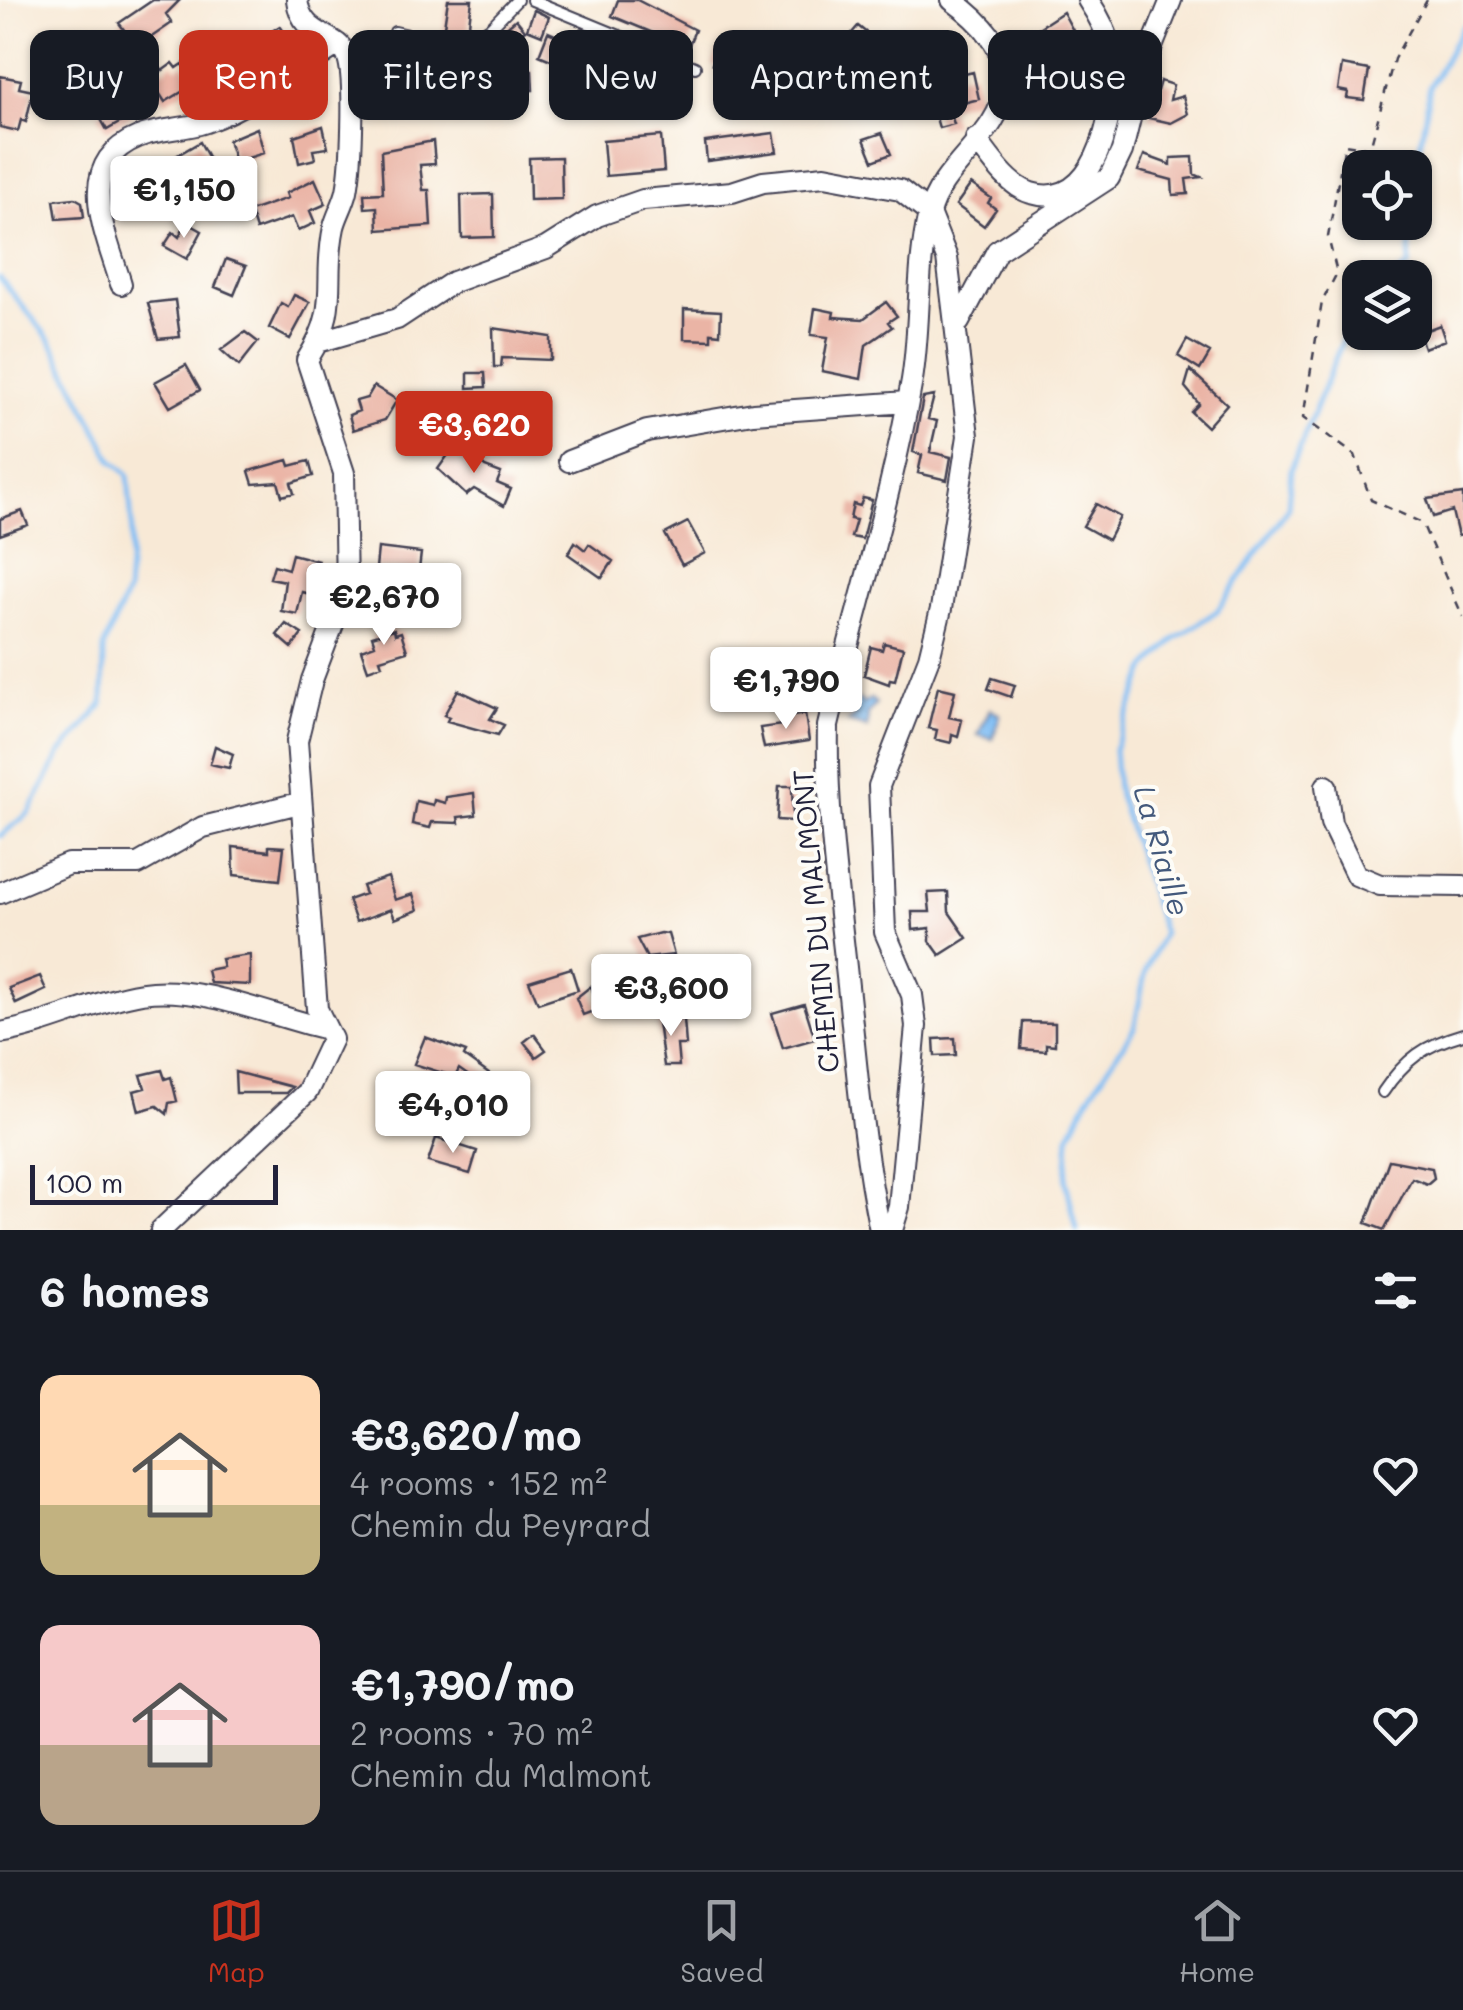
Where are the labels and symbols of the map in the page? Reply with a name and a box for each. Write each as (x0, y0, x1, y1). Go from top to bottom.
pin: €1,150 (103, 156, 265, 241)
pin: €3,620 (393, 391, 555, 476)
pin: €2,670 (303, 563, 465, 648)
pin: €1,790 (705, 647, 867, 732)
street label: CHEMIN DU MALMONT (784, 768, 846, 1074)
water label: La Riaille (1125, 781, 1201, 920)
pin: €3,600 (590, 954, 752, 1039)
pin: €4,010 (372, 1071, 534, 1156)
scale bar (30, 1160, 278, 1204)

